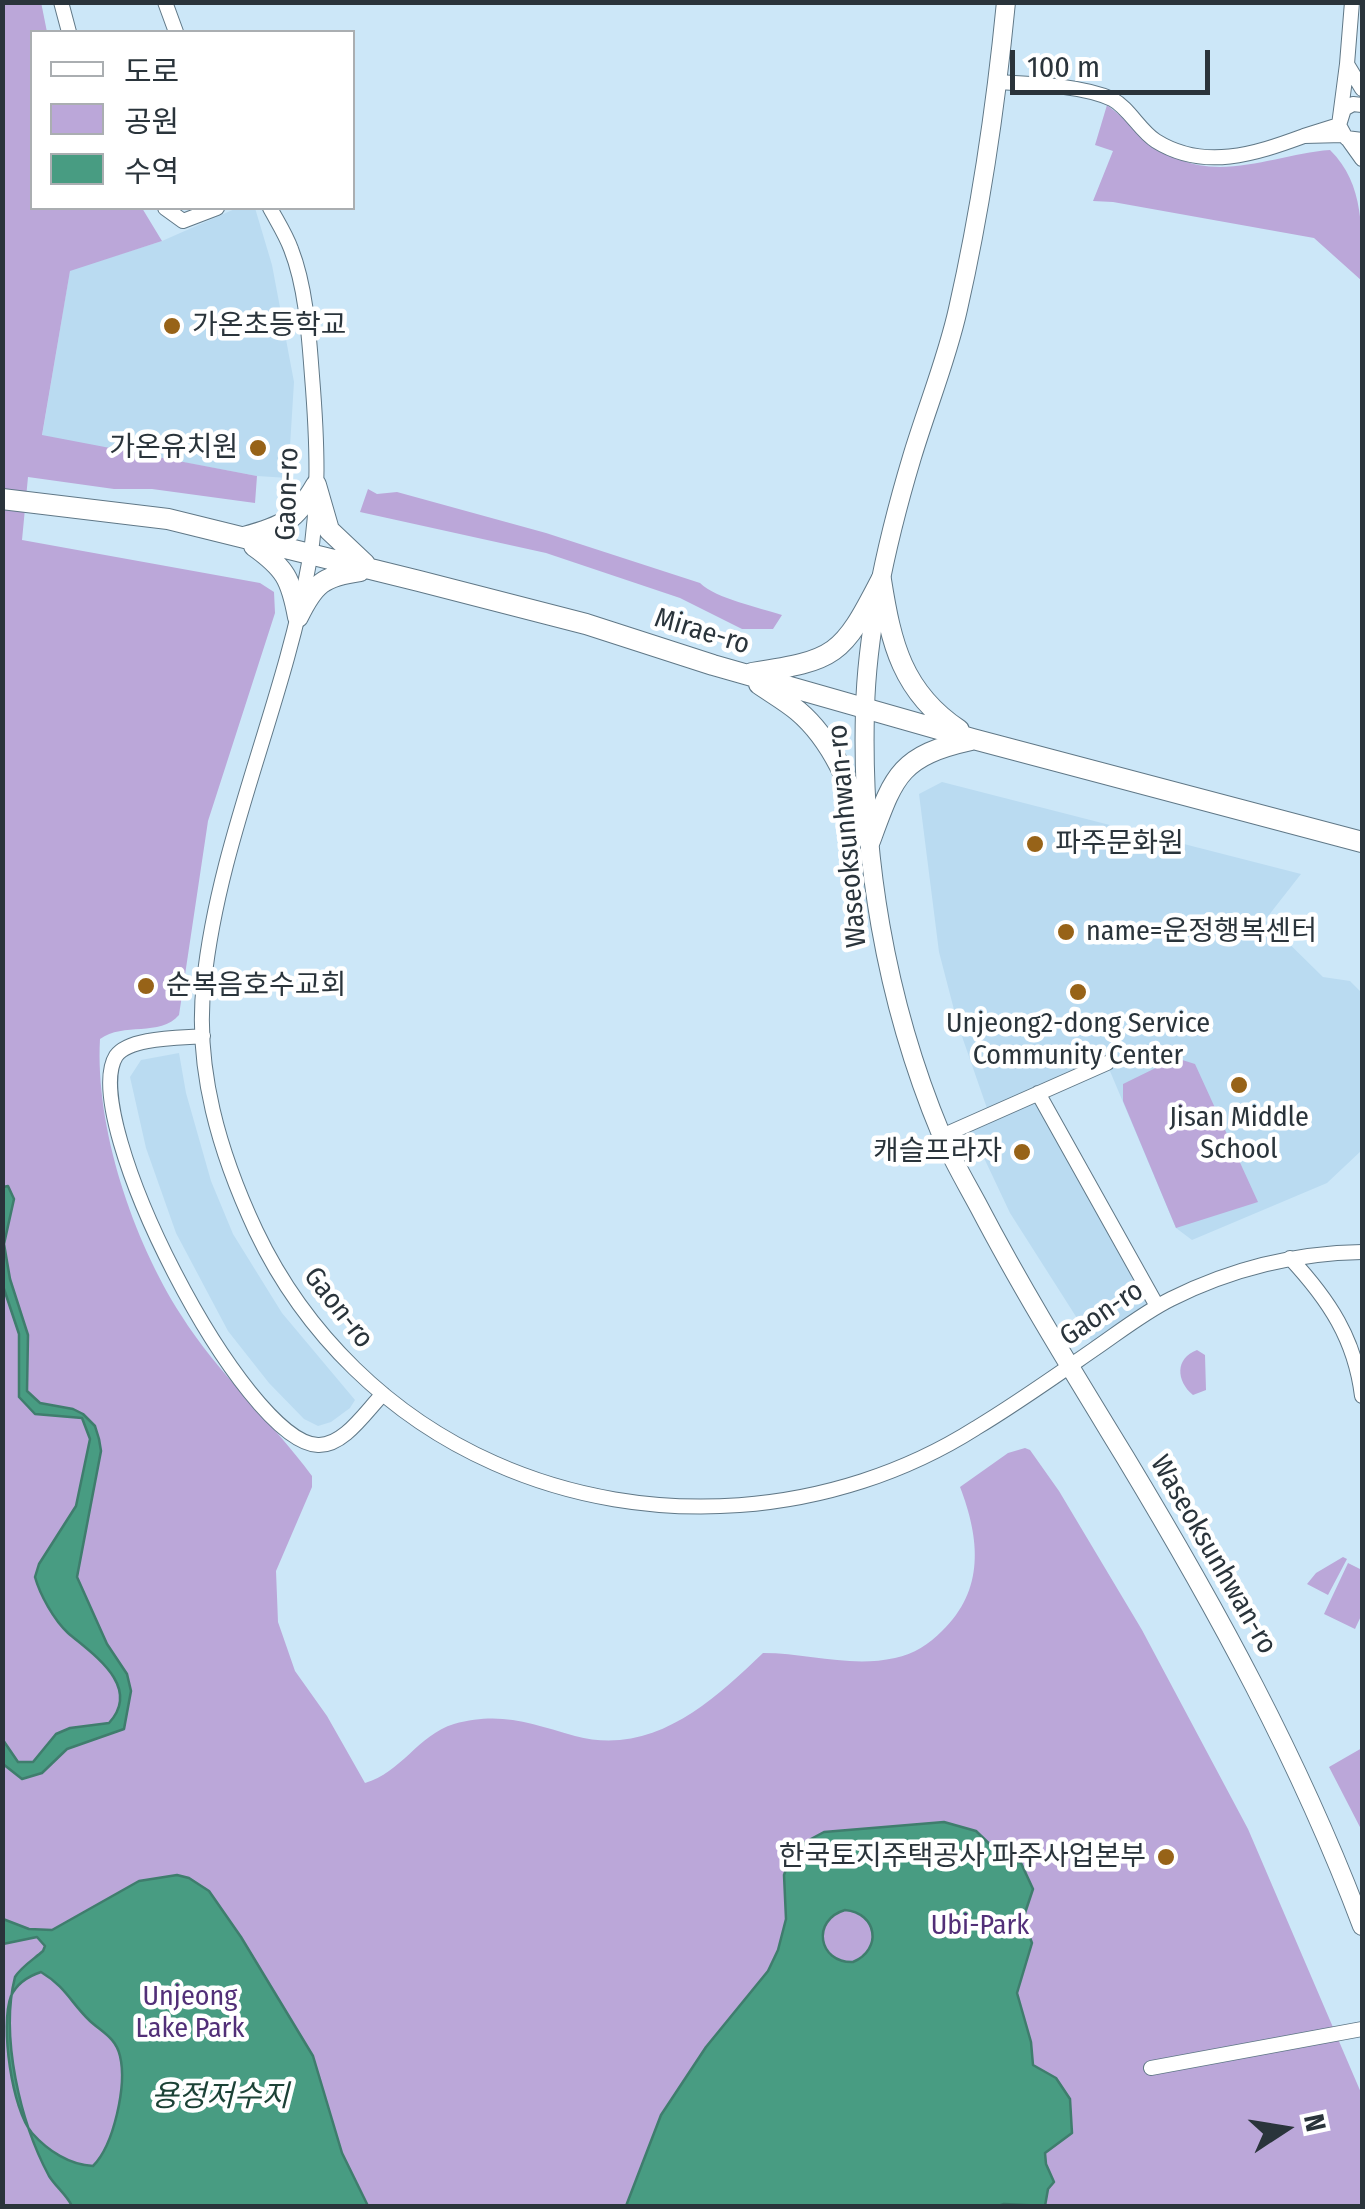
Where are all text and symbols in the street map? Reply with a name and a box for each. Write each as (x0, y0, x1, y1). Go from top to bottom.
legend (30, 30, 355, 210)
scale bar (1015, 30, 1215, 92)
text: 100 m (1027, 49, 1100, 85)
text: 도로 (124, 54, 179, 90)
text: 공원 (124, 104, 179, 140)
text: 수역 (124, 154, 179, 190)
place label: 가온초등학교 (192, 309, 347, 343)
marker: 가온초등학교 (161, 315, 183, 337)
place label: 가온유치원 (109, 431, 238, 465)
marker: 가온유치원 (247, 437, 269, 459)
street label: Gaon-ro (270, 447, 306, 541)
street label: Mirae-ro (650, 602, 754, 662)
street label: Waseoksunhwan-ro (822, 723, 874, 949)
place label: 파주문화원 (1055, 827, 1184, 861)
marker: 파주문화원 (1024, 833, 1046, 855)
place label: name=운정행복센터 (1086, 915, 1317, 949)
marker: name=운정행복센터 (1055, 921, 1077, 943)
place label: 순복음호수교회 (166, 969, 346, 1003)
marker: 순복음호수교회 (135, 975, 157, 997)
marker: Unjeong2-dong Service Community Center (1067, 981, 1089, 1003)
place label: Unjeong2-dong Service Community Center (946, 1007, 1210, 1073)
marker: Jisan Middle School (1228, 1074, 1250, 1096)
place label: Jisan Middle School (1169, 1101, 1309, 1167)
place label: 캐슬프라자 (873, 1135, 1002, 1169)
marker: 캐슬프라자 (1011, 1141, 1033, 1163)
street label: Gaon-ro (296, 1261, 380, 1355)
street label: Gaon-ro (1054, 1274, 1150, 1354)
street label: Waseoksunhwan-ro (1143, 1450, 1283, 1660)
place label: 한국토지주택공사 파주사업본부 (779, 1840, 1146, 1874)
marker: 한국토지주택공사 파주사업본부 (1155, 1846, 1177, 1868)
park label: Ubi-Park (931, 1909, 1029, 1943)
park label: Unjeong Lake Park (136, 1980, 244, 2046)
north arrow (1235, 2079, 1335, 2179)
water label: 용정저수지 (151, 2080, 289, 2116)
text: N (1297, 2111, 1333, 2134)

